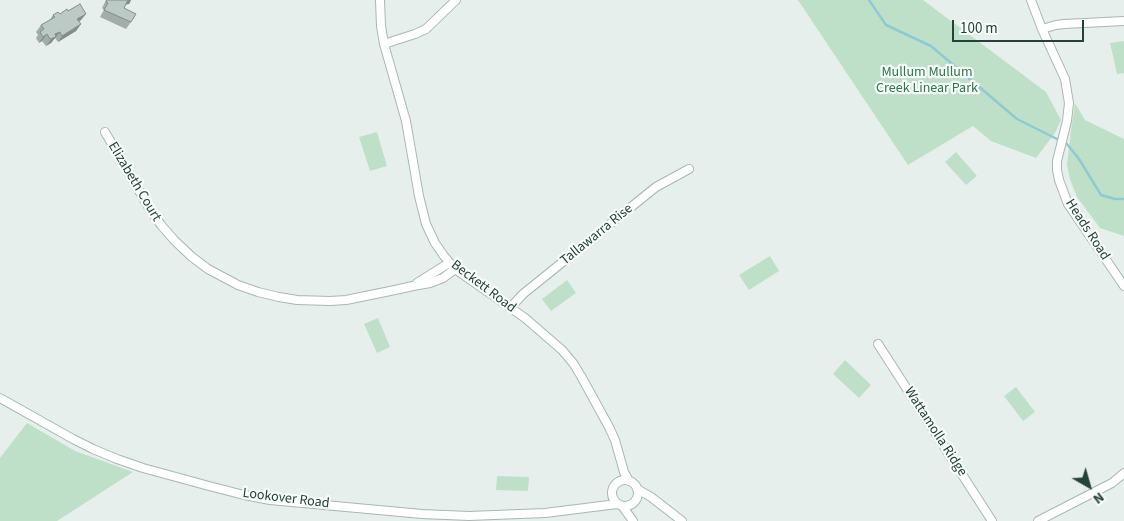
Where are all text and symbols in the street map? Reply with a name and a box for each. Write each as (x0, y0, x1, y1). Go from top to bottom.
scale bar (954, 10, 1086, 42)
text: 100 m (960, 18, 998, 39)
park label: Mullum Mullum Creek Linear Park (876, 65, 978, 98)
street label: Elizabeth Court (104, 139, 164, 225)
street label: Heads Road (1061, 196, 1113, 264)
street label: Tallawarra Rise (557, 201, 637, 269)
street label: Beckett Road (447, 257, 519, 317)
street label: Wattamolla Ridge (900, 384, 970, 480)
north arrow (1064, 461, 1114, 511)
street label: Lookover Road (242, 485, 330, 513)
text: N (1088, 487, 1108, 509)

